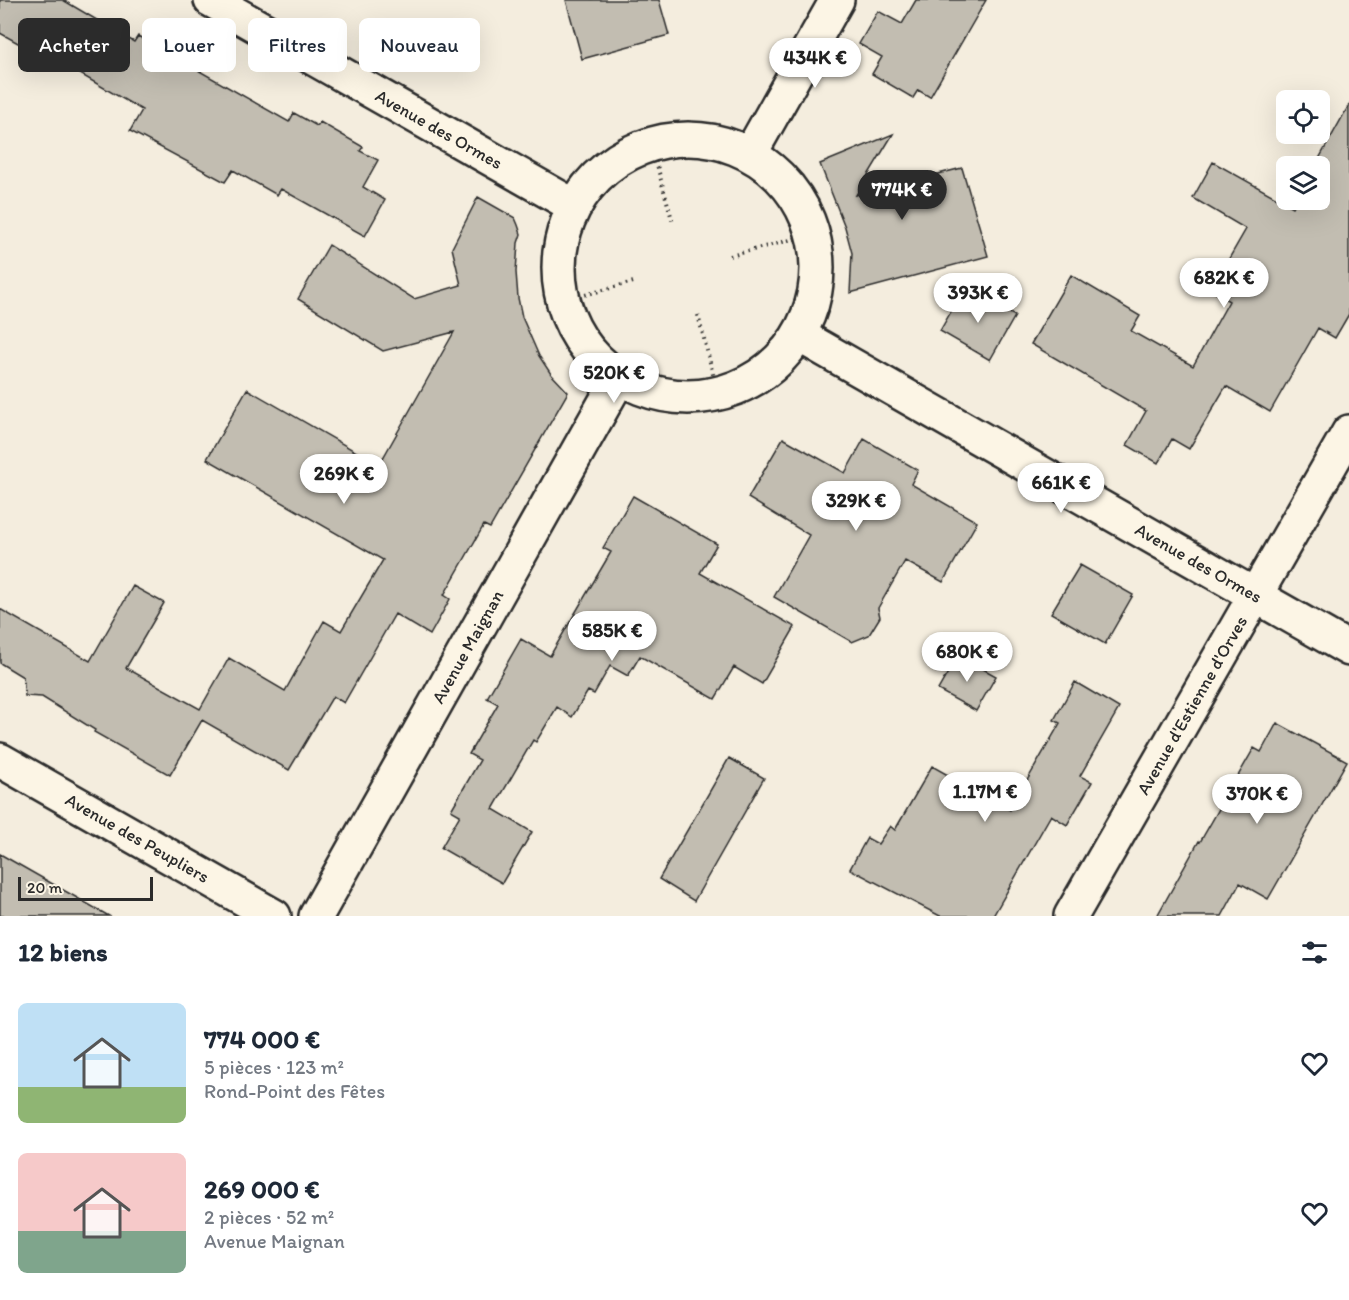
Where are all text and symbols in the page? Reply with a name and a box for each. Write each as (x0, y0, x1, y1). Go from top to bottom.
chip: Acheter (18, 18, 130, 72)
chip: Louer (142, 18, 236, 72)
chip: Filtres (248, 18, 347, 72)
chip: Nouveau (359, 18, 480, 72)
pin: 434K € (766, 38, 864, 89)
text: 434K € (783, 45, 847, 69)
street label: Avenue des Ormes (371, 85, 506, 174)
map controls (1276, 90, 1330, 210)
button: locate (1276, 90, 1330, 144)
button: layers (1276, 156, 1330, 210)
pin: 774K € (853, 170, 951, 221)
text: 774K € (872, 177, 932, 201)
pin: 682K € (1175, 258, 1273, 309)
text: 682K € (1194, 265, 1254, 289)
pin: 393K € (929, 273, 1027, 324)
text: 393K € (948, 280, 1008, 304)
pin: 520K € (565, 353, 663, 404)
text: 520K € (583, 360, 645, 384)
pin: 269K € (295, 454, 393, 505)
text: 269K € (314, 461, 374, 485)
pin: 661K € (1012, 463, 1110, 514)
text: 661K € (1031, 470, 1091, 494)
pin: 329K € (807, 481, 905, 532)
text: 329K € (826, 488, 886, 512)
street label: Avenue des Ormes (1131, 518, 1266, 608)
street label: Avenue Maignan (427, 586, 508, 707)
pin: 585K € (563, 611, 661, 662)
street label: Avenue d'Estienne d'Orves (1132, 612, 1252, 799)
text: 585K € (582, 618, 642, 642)
pin: 680K € (918, 632, 1016, 683)
text: 680K € (936, 639, 998, 663)
pin: 1.17M € (930, 772, 1040, 823)
pin: 370K € (1208, 774, 1306, 825)
text: 1.17M € (952, 779, 1018, 803)
text: 370K € (1226, 781, 1288, 805)
street label: Avenue des Peupliers (61, 789, 213, 888)
scale bar (18, 874, 153, 902)
text: 20 m (27, 878, 62, 897)
text: 12 biens (18, 936, 108, 968)
icon: filters (1298, 936, 1331, 969)
text: 774 000 € (204, 1023, 320, 1055)
icon: home (66, 1027, 138, 1099)
icon: heart (1298, 1047, 1331, 1080)
text: 5 pièces · 123 m² (204, 1055, 344, 1079)
text: Rond-Point des Fêtes (204, 1079, 385, 1103)
text: 269 000 € (204, 1173, 320, 1205)
icon: home (66, 1177, 138, 1249)
icon: heart (1298, 1197, 1331, 1230)
text: 2 pièces · 52 m² (204, 1205, 334, 1229)
text: Avenue Maignan (204, 1229, 345, 1253)

